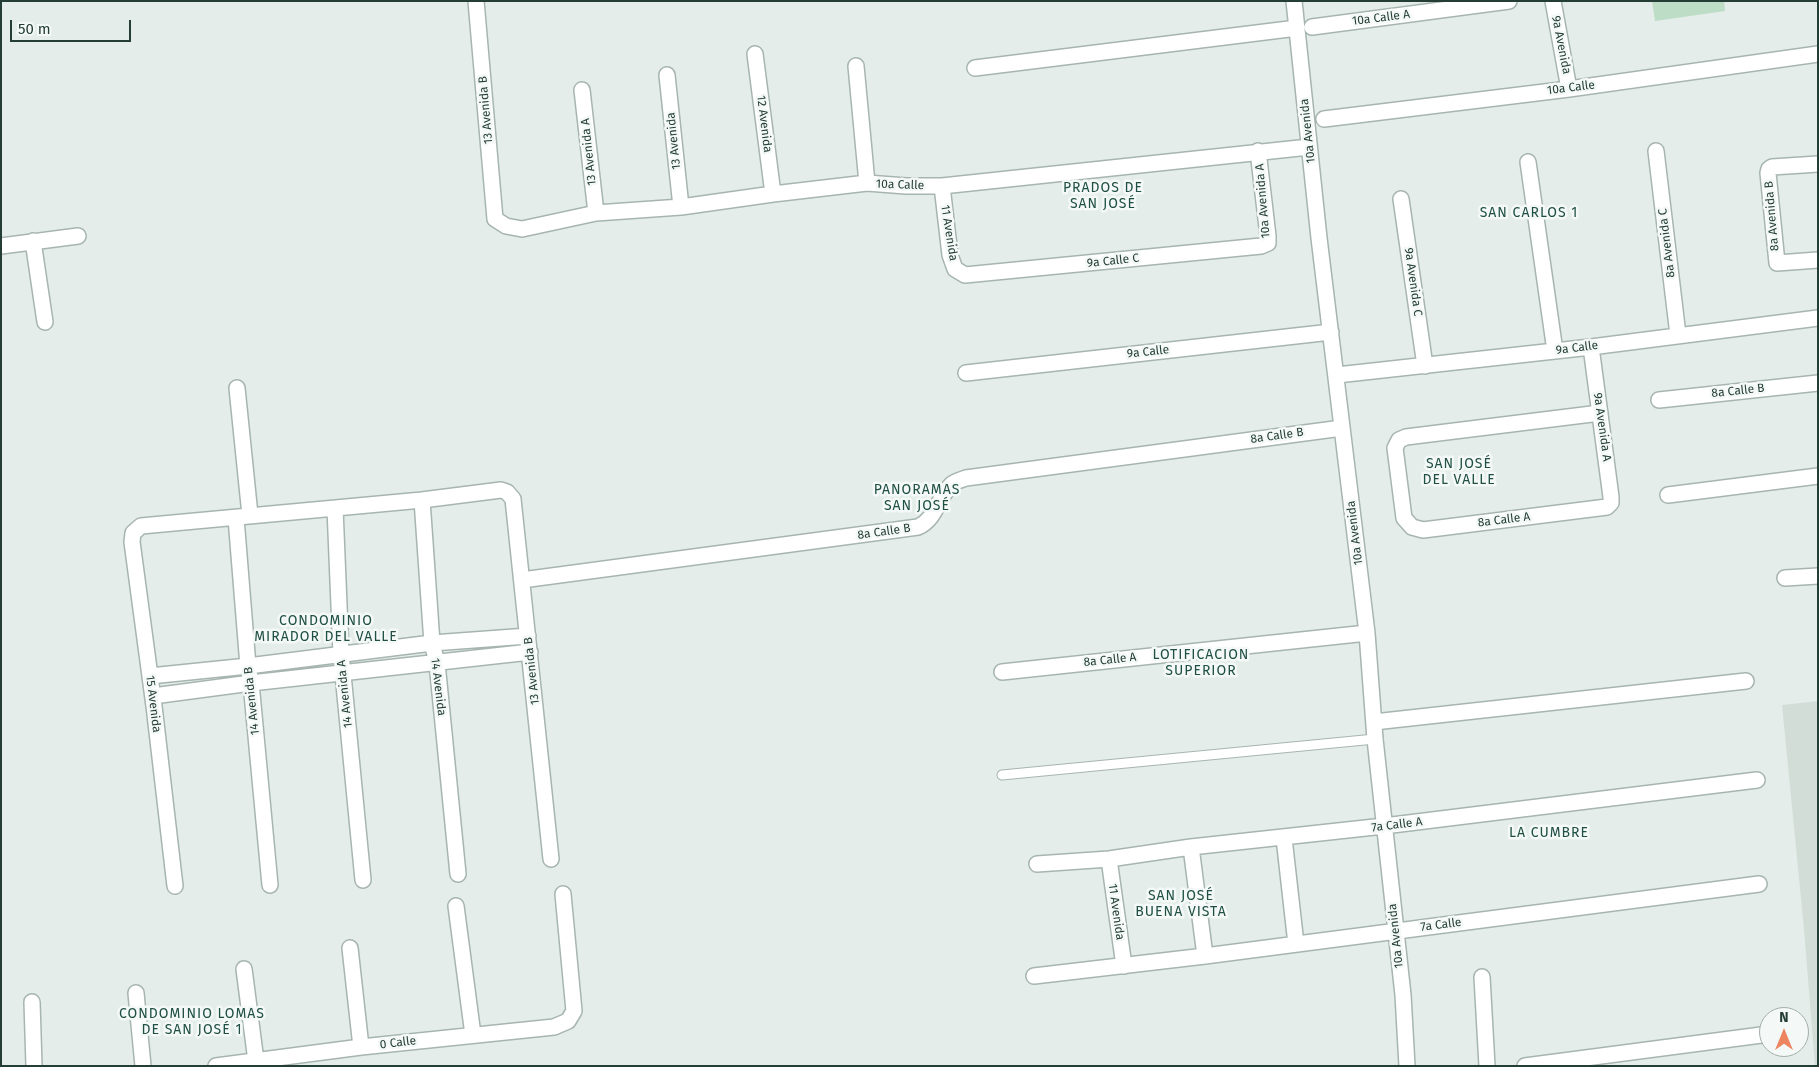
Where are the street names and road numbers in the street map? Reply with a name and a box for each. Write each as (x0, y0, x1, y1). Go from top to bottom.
street label: 10a Calle A (1351, 7, 1411, 29)
street label: 9a Avenida (1548, 15, 1574, 75)
street label: 13 Avenida B (476, 75, 496, 145)
street label: 10a Calle (1546, 78, 1596, 98)
street label: 12 Avenida (753, 94, 775, 154)
street label: 10a Avenida (1297, 98, 1319, 164)
street label: 13 Avenida (664, 112, 684, 170)
street label: 13 Avenida A (578, 118, 600, 186)
street label: 10a Avenida A (1253, 163, 1273, 239)
street label: 10a Calle (876, 177, 924, 193)
street label: 8a Avenida B (1762, 180, 1782, 252)
street label: 11 Avenida (937, 204, 961, 262)
street label: 8a Avenida C (1656, 208, 1678, 278)
street label: 9a Avenida C (1401, 247, 1425, 317)
street label: 9a Calle C (1086, 251, 1140, 271)
street label: 9a Calle (1555, 338, 1599, 358)
street label: 9a Calle (1126, 343, 1170, 361)
street label: 8a Calle B (1711, 381, 1765, 401)
street label: 9a Avenida A (1590, 392, 1614, 462)
street label: 8a Calle B (1250, 425, 1304, 447)
street label: 10a Avenida (1344, 500, 1366, 566)
street label: 8a Calle A (1477, 510, 1531, 530)
street label: 8a Calle B (857, 521, 911, 543)
street label: 13 Avenida B (521, 636, 543, 706)
street label: 8a Calle A (1083, 650, 1137, 670)
street label: 14 Avenida (427, 657, 449, 717)
street label: 14 Avenida A (334, 659, 356, 729)
street label: 14 Avenida B (241, 666, 263, 736)
street label: 15 Avenida (142, 674, 164, 734)
street label: 7a Calle A (1371, 815, 1423, 835)
street label: 11 Avenida (1105, 883, 1127, 941)
street label: 10a Avenida (1385, 903, 1407, 969)
street label: 7a Calle (1420, 915, 1462, 935)
street label: 0 Calle (379, 1034, 417, 1052)

